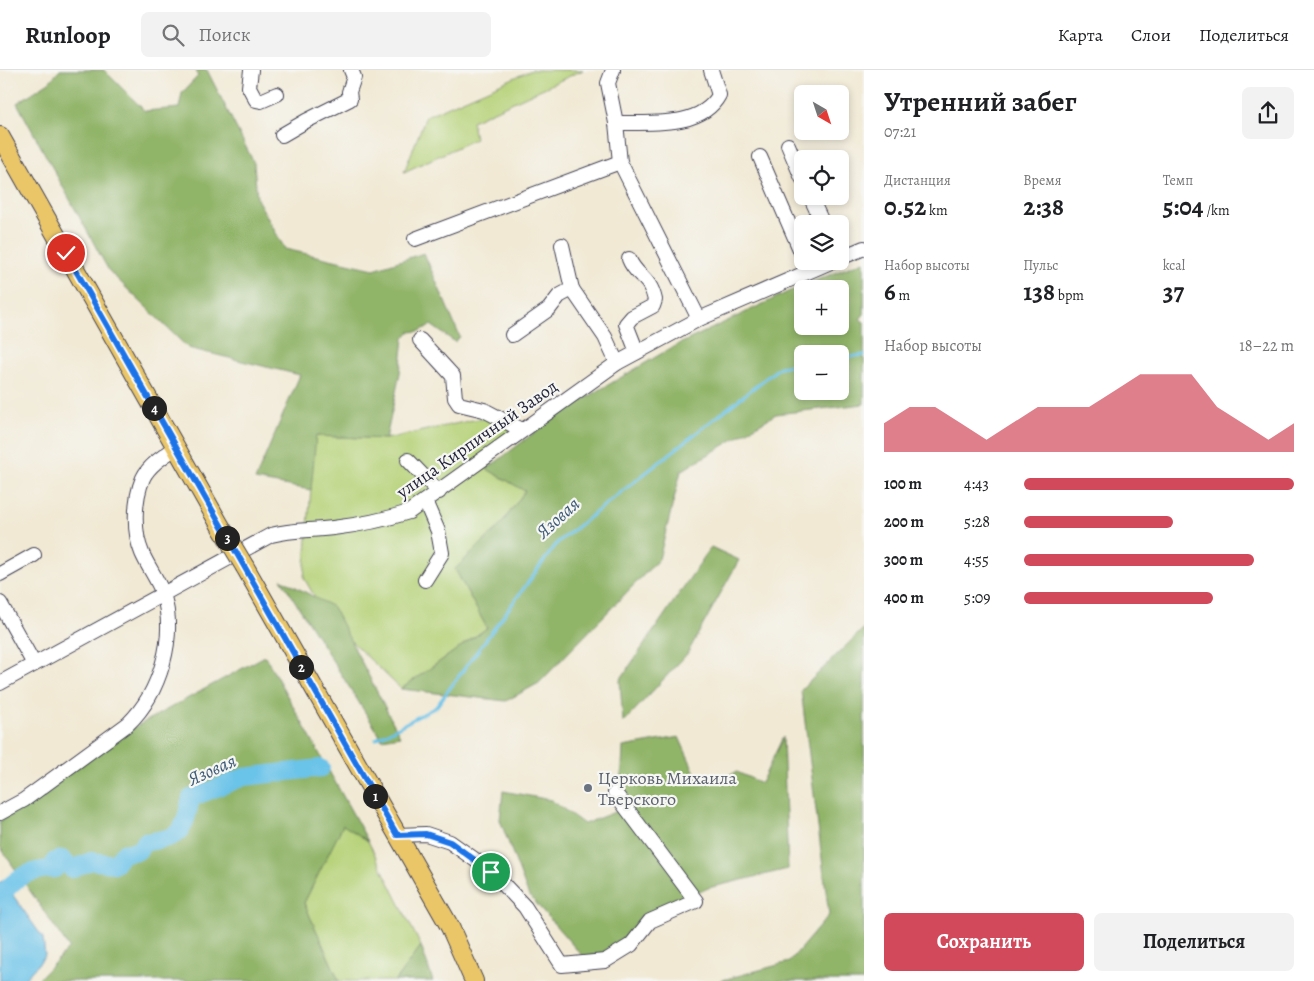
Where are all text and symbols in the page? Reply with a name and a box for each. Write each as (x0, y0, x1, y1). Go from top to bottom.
search box (141, 12, 491, 57)
text: Runloop (25, 19, 111, 51)
icon: search (159, 21, 187, 49)
text: Поиск (199, 22, 251, 48)
text: Карта (1058, 23, 1103, 47)
text: Слои (1131, 23, 1171, 47)
text: Поделиться (1199, 23, 1289, 47)
text: Утренний забег (884, 83, 1077, 121)
north arrow (794, 85, 849, 140)
map controls (794, 85, 849, 400)
button: share (1242, 87, 1294, 139)
text: 07:21 (884, 121, 916, 143)
button: locate (794, 150, 849, 205)
text: Дистанция (884, 171, 951, 190)
text: Время (1023, 171, 1061, 190)
text: Темп (1163, 171, 1193, 190)
text: 0.52 (884, 190, 926, 224)
text: 2:38 (1023, 190, 1064, 224)
text: 5:04 (1163, 190, 1204, 224)
text: km (926, 201, 948, 220)
text: /km (1204, 201, 1230, 220)
button: layers (794, 215, 849, 270)
pin (45, 232, 87, 274)
icon: check (52, 239, 80, 267)
text: Набор высоты (884, 256, 970, 275)
text: Пульс (1023, 256, 1058, 275)
text: kcal (1163, 256, 1185, 275)
text: 6 (884, 275, 896, 309)
text: 138 (1023, 275, 1055, 309)
text: 37 (1163, 275, 1184, 309)
button: + (794, 280, 849, 335)
text: m (896, 286, 910, 305)
text: bpm (1055, 286, 1084, 305)
text: Набор высоты (884, 335, 982, 357)
text: 18–22 m (1239, 335, 1294, 357)
button: − (794, 345, 849, 400)
street label: улица Кирпичный Завод (391, 374, 562, 504)
pin: 4 (142, 396, 166, 420)
text: 4 (151, 399, 158, 418)
text: 100 m (884, 473, 922, 495)
text: 4:43 (964, 473, 989, 495)
water label: Язовая (530, 491, 586, 545)
text: 200 m (884, 511, 924, 533)
text: 5:28 (964, 511, 990, 533)
pin: 3 (214, 526, 240, 550)
text: 3 (224, 529, 231, 548)
text: 300 m (884, 549, 923, 571)
text: 4:55 (964, 549, 989, 571)
text: 400 m (884, 587, 924, 609)
text: 5:09 (964, 587, 991, 609)
pin: 2 (288, 654, 314, 680)
text: 2 (298, 658, 305, 677)
water label: Язовая (183, 748, 241, 793)
place label: Церковь Михаила Тверского (598, 766, 737, 811)
marker: Церковь Михаила Тверского (582, 782, 594, 794)
pin: 1 (362, 784, 388, 808)
text: 1 (373, 787, 378, 806)
pin (470, 851, 512, 893)
icon: arrive (477, 858, 505, 886)
button: Сохранить (884, 913, 1084, 971)
button: Поделиться (1094, 913, 1294, 971)

